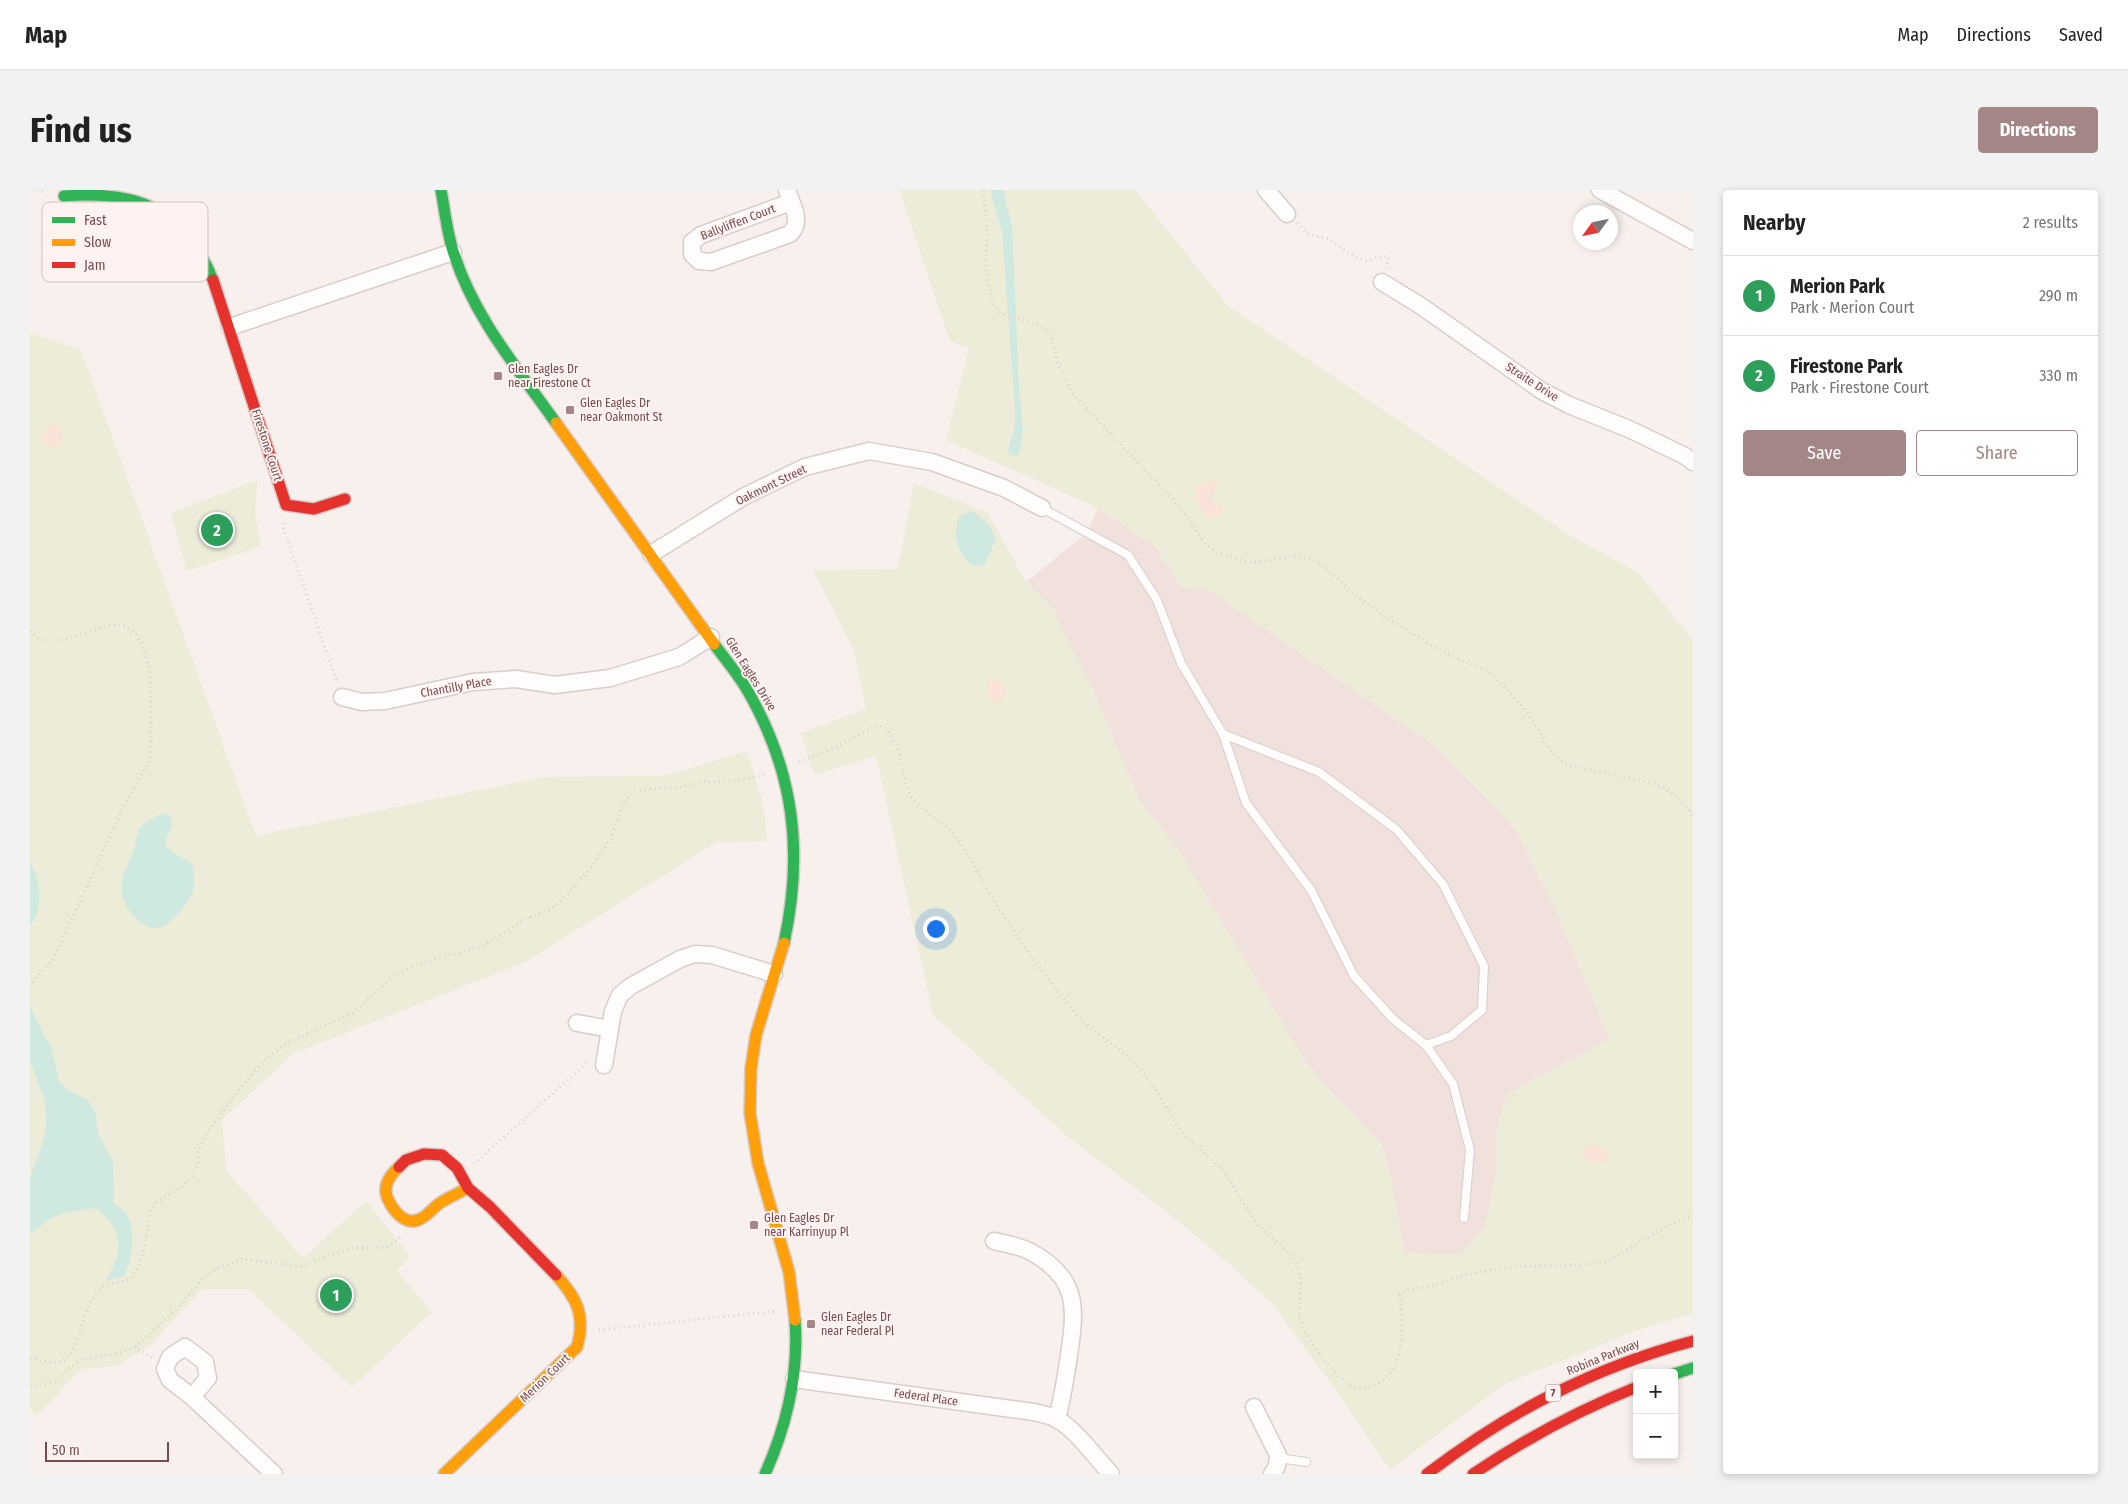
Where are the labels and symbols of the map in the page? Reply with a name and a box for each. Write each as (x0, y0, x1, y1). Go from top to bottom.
street label: Ballyliffen Court (699, 201, 777, 243)
legend (42, 202, 208, 282)
north arrow (1573, 205, 1618, 250)
text: Fast (84, 212, 107, 229)
text: Slow (84, 234, 111, 251)
text: Jam (84, 257, 105, 274)
street label: Straite Drive (1503, 360, 1561, 404)
place label: Glen Eagles Dr near Firestone Ct (508, 362, 591, 390)
marker: Glen Eagles Dr near Firestone Ct (492, 370, 504, 382)
place label: Glen Eagles Dr near Oakmont St (580, 396, 662, 424)
marker: Glen Eagles Dr near Oakmont St (564, 404, 576, 416)
street label: Firestone Court (249, 407, 285, 483)
street label: Oakmont Street (733, 462, 809, 508)
pin: 2 (201, 511, 233, 549)
street label: Glen Eagles Drive (723, 635, 779, 714)
street label: Chantilly Place (419, 674, 493, 700)
your location (923, 916, 949, 942)
place label: Glen Eagles Dr near Karrinyup Pl (764, 1211, 849, 1239)
marker: Glen Eagles Dr near Karrinyup Pl (748, 1219, 760, 1231)
pin: 1 (320, 1276, 352, 1314)
place label: Glen Eagles Dr near Federal Pl (821, 1310, 894, 1338)
marker: Glen Eagles Dr near Federal Pl (805, 1318, 817, 1330)
street label: Robina Parkway (1565, 1336, 1642, 1378)
street label: Merion Court (517, 1351, 573, 1405)
road number: 7 (1546, 1384, 1560, 1402)
street label: Federal Place (893, 1386, 959, 1408)
scale bar (45, 1439, 169, 1462)

